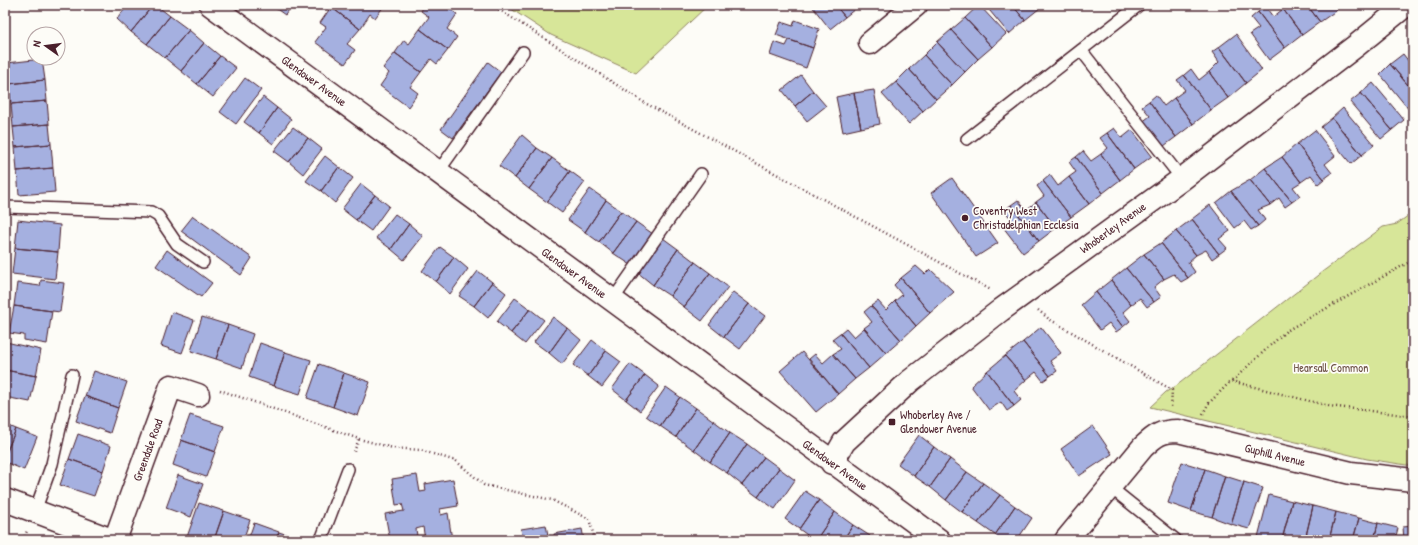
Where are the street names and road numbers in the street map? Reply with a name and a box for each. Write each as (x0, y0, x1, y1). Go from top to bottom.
street label: Glendower Avenue (278, 51, 351, 110)
street label: Whoberley Avenue (1076, 198, 1149, 257)
street label: Glendower Avenue (538, 243, 611, 302)
street label: Greendale Road (128, 416, 167, 483)
street label: Glendower Avenue (799, 435, 872, 494)
street label: Guphill Avenue (1243, 439, 1307, 470)

